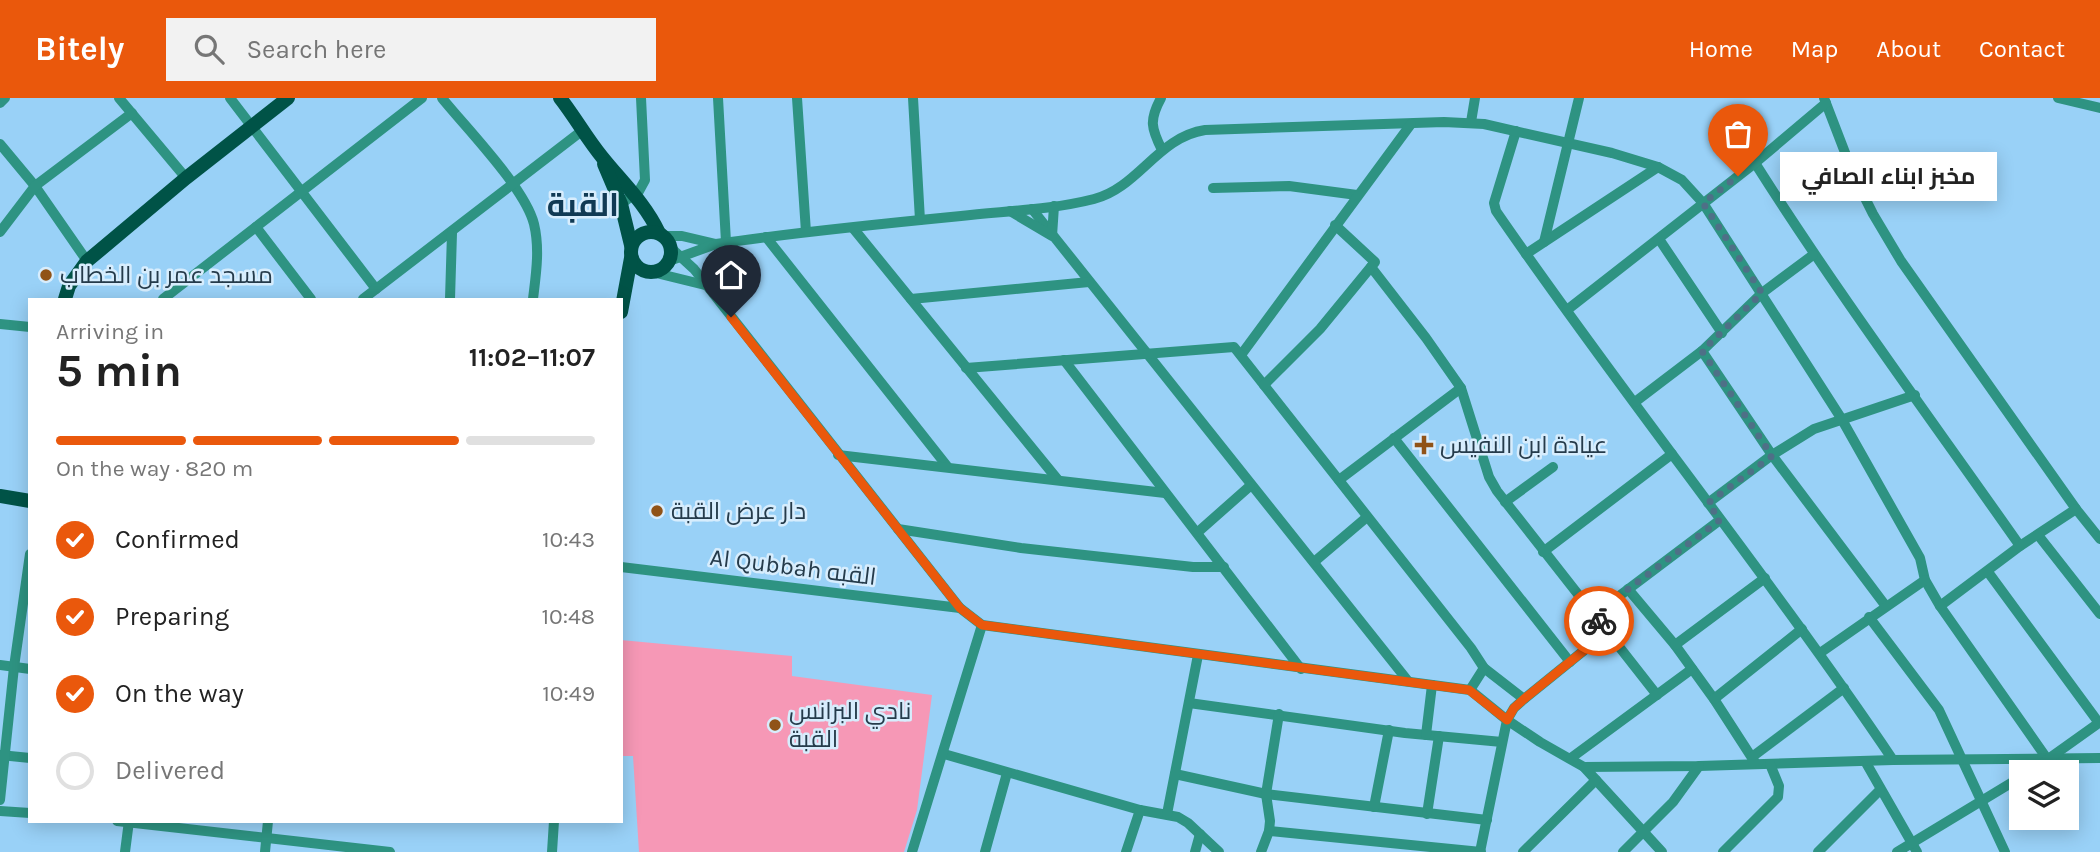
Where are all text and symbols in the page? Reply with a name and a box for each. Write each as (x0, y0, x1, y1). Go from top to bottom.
search box (166, 18, 656, 81)
text: Bitely (35, 30, 124, 68)
icon: search (190, 30, 228, 68)
text: Search here (246, 34, 386, 65)
text: Home (1689, 35, 1753, 63)
text: Map (1791, 35, 1838, 63)
text: About (1876, 35, 1941, 63)
text: Contact (1979, 35, 2065, 63)
pin (1708, 104, 1768, 176)
icon: bag (1719, 115, 1757, 153)
callout: مخبز ابناء الصافي (1780, 152, 1997, 200)
text: مخبز ابناء الصافي (1801, 163, 1976, 190)
district label: القبة (547, 187, 619, 224)
pin (701, 245, 761, 317)
icon: home (712, 256, 750, 294)
place label: مسجد عمر بن الخطاب (60, 261, 273, 289)
marker: مسجد عمر بن الخطاب (38, 267, 54, 283)
text: Arriving in (56, 318, 164, 345)
text: 11:02–11:07 (469, 342, 595, 373)
text: 5 min (56, 344, 182, 398)
place label: عيادة ابن النفيس (1440, 431, 1607, 459)
marker: عيادة ابن النفيس (1414, 435, 1434, 455)
text: On the way · 820 m (56, 455, 253, 482)
place label: دار عرض القبة (671, 497, 806, 525)
marker: دار عرض القبة (649, 503, 665, 519)
icon: check (56, 521, 94, 559)
text: Confirmed (115, 524, 240, 555)
text: 10:43 (542, 526, 595, 553)
street label: Al Qubbah القبه (708, 543, 878, 591)
courier (1564, 586, 1634, 656)
icon: check (56, 598, 94, 636)
text: Preparing (115, 601, 229, 632)
icon: bike (1580, 602, 1618, 640)
text: 10:48 (541, 603, 595, 630)
icon: check (56, 675, 94, 713)
text: On the way (115, 678, 244, 709)
text: 10:49 (542, 680, 595, 707)
place label: نادي البرانس القبة (789, 697, 911, 753)
marker: نادي البرانس القبة (767, 717, 783, 733)
text: Delivered (115, 755, 225, 786)
map controls (2009, 760, 2079, 830)
button: layers (2009, 760, 2079, 830)

